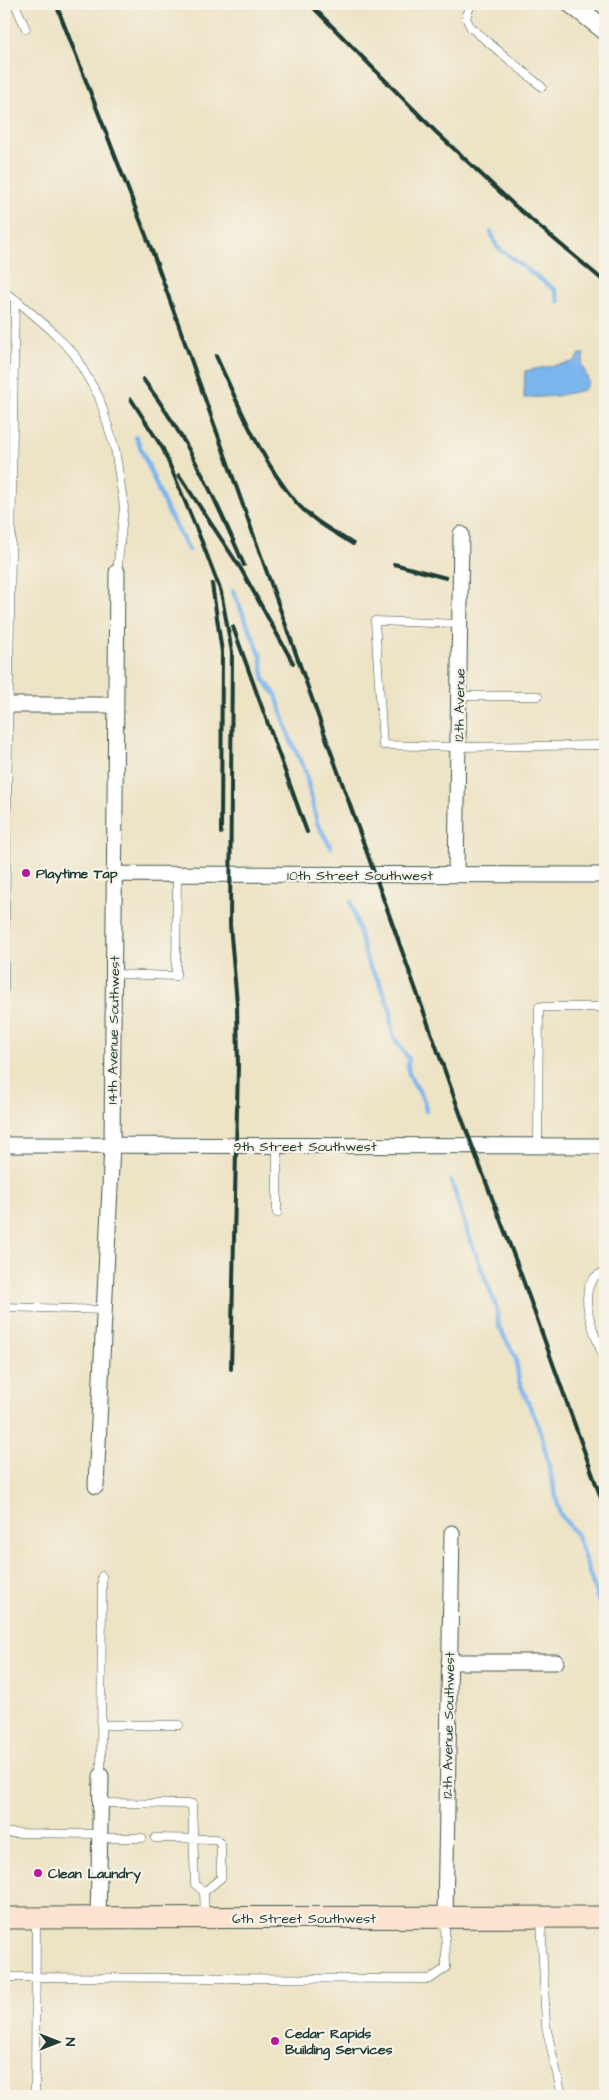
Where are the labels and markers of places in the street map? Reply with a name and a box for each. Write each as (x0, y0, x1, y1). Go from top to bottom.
place label: Playtime Tap (36, 864, 118, 884)
marker: Playtime Tap (20, 867, 32, 879)
place label: Clean Laundry (48, 1864, 141, 1884)
marker: Clean Laundry (32, 1867, 44, 1879)
place label: Cedar Rapids Building Services (285, 2024, 393, 2061)
marker: Cedar Rapids Building Services (269, 2035, 281, 2047)

